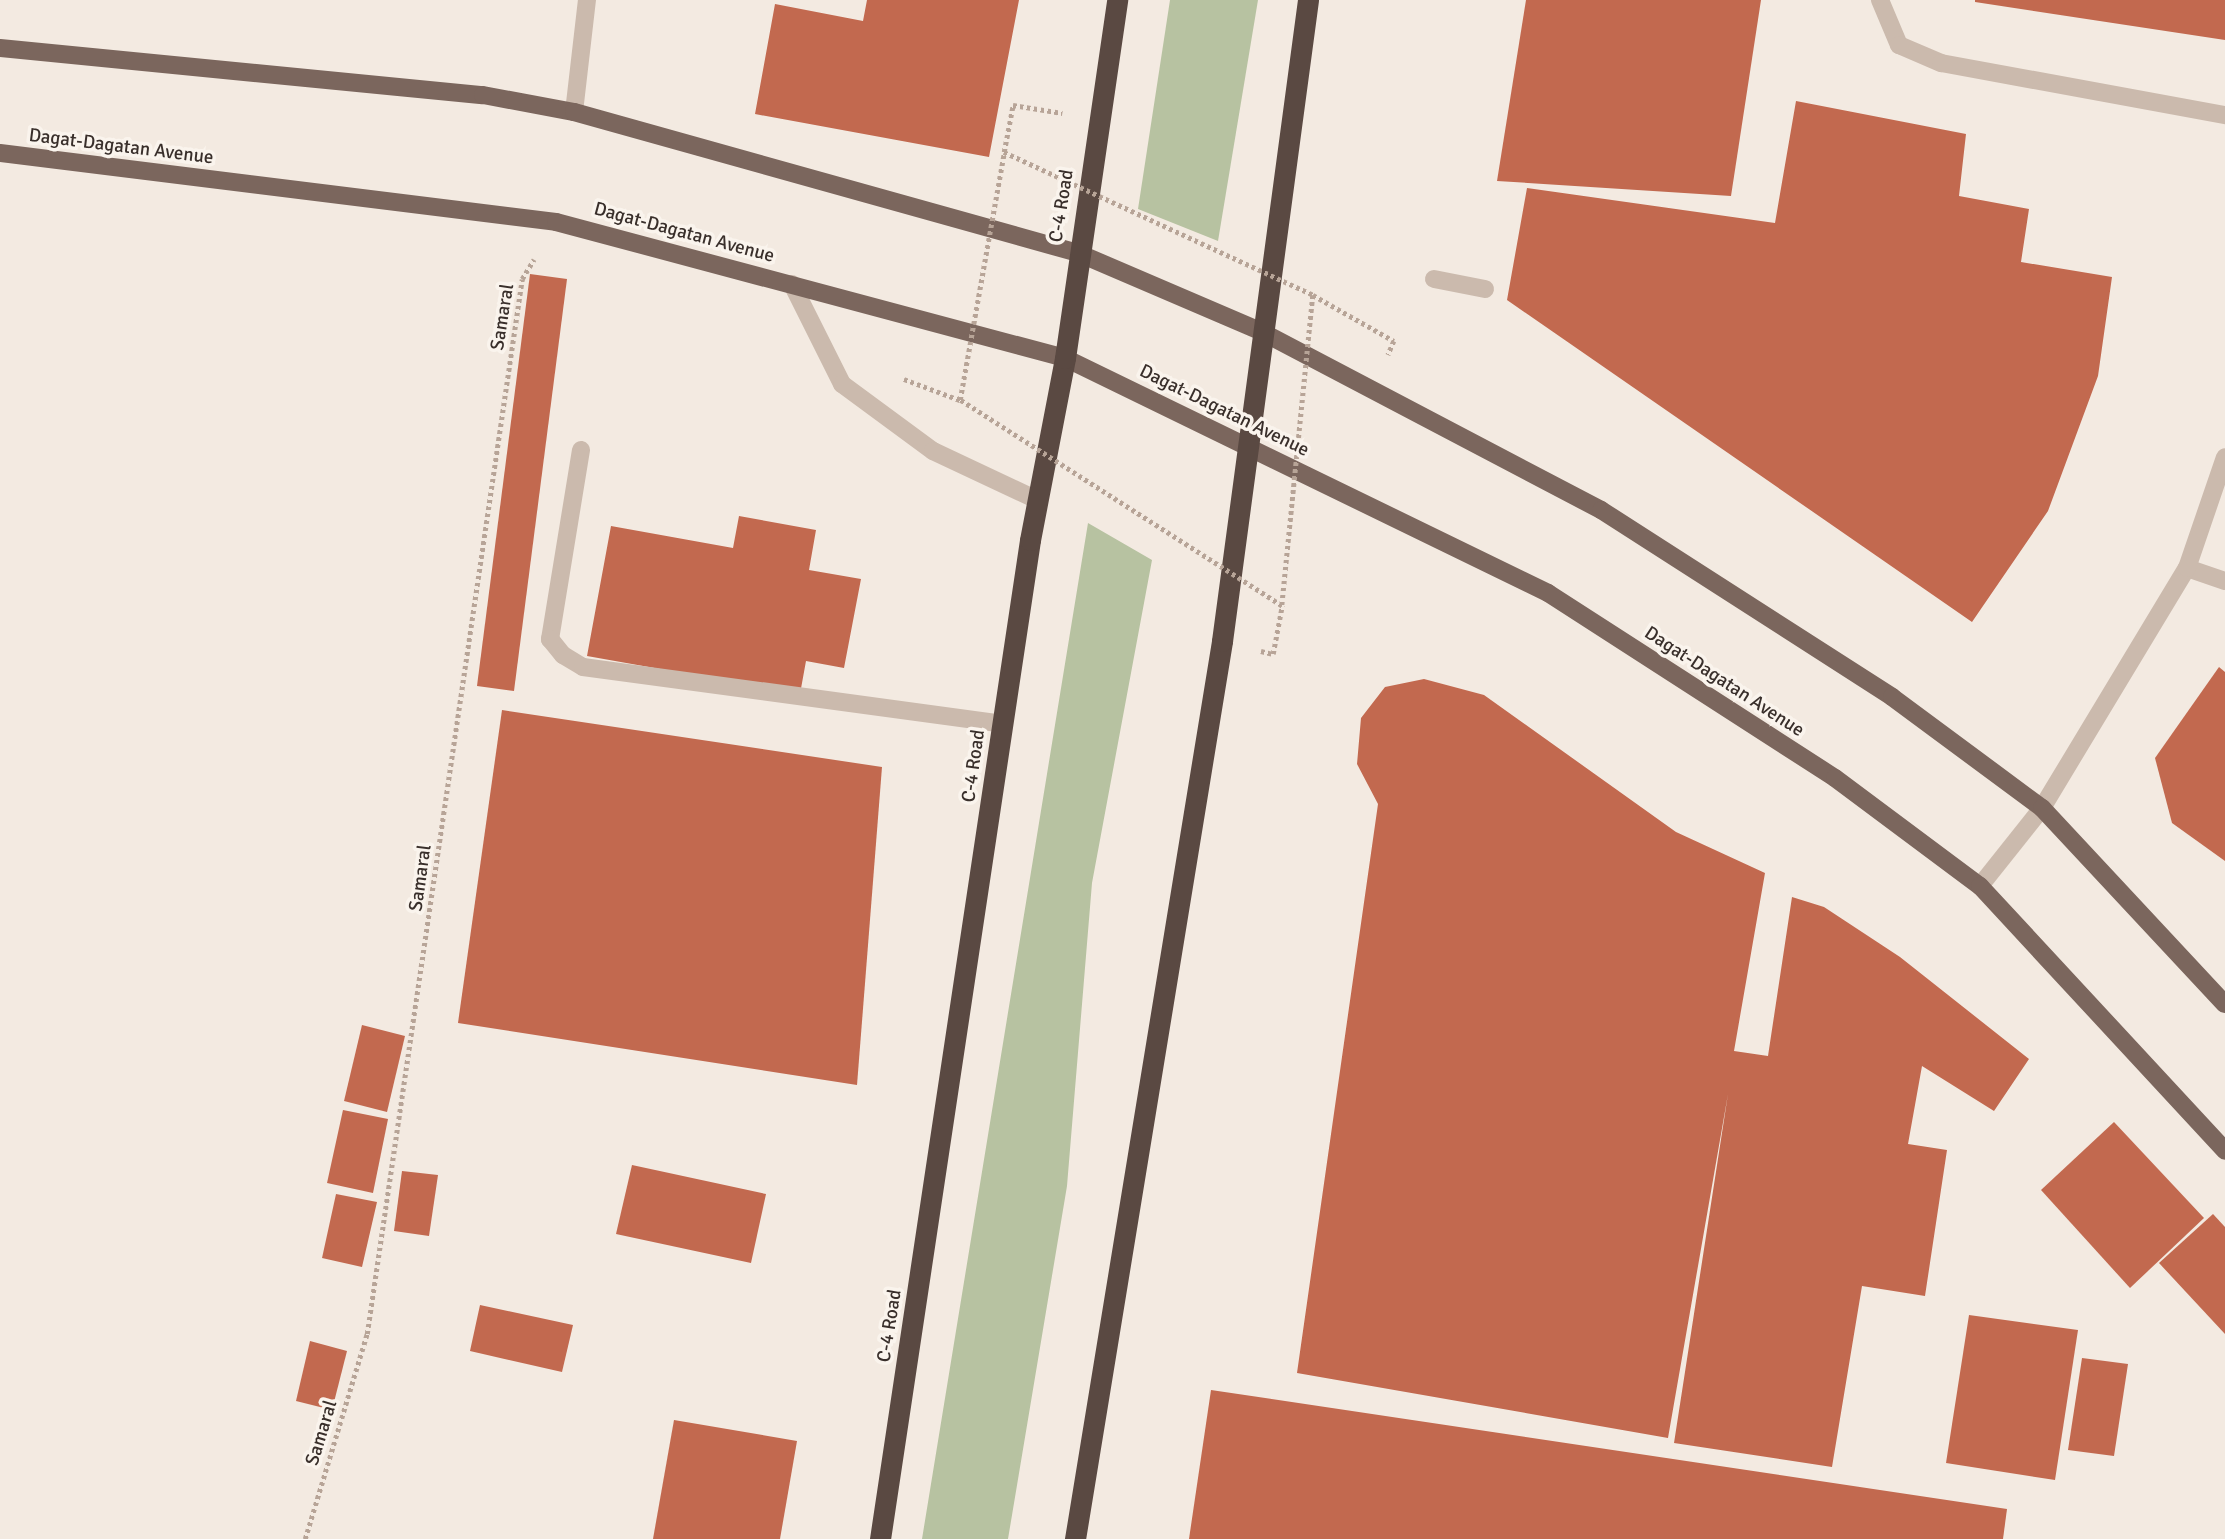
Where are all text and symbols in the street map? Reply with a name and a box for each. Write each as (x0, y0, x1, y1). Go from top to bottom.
street label: Dagat-Dagatan Avenue (27, 124, 215, 170)
street label: C-4 Road (1045, 168, 1079, 244)
street label: Dagat-Dagatan Avenue (591, 198, 777, 268)
street label: Samaral (486, 282, 520, 352)
street label: Dagat-Dagatan Avenue (1135, 360, 1313, 462)
street label: Dagat-Dagatan Avenue (1640, 622, 1808, 742)
street label: C-4 Road (958, 728, 990, 804)
street label: Samaral (405, 843, 437, 913)
street label: C-4 Road (873, 1288, 907, 1364)
street label: Samaral (301, 1398, 343, 1468)

